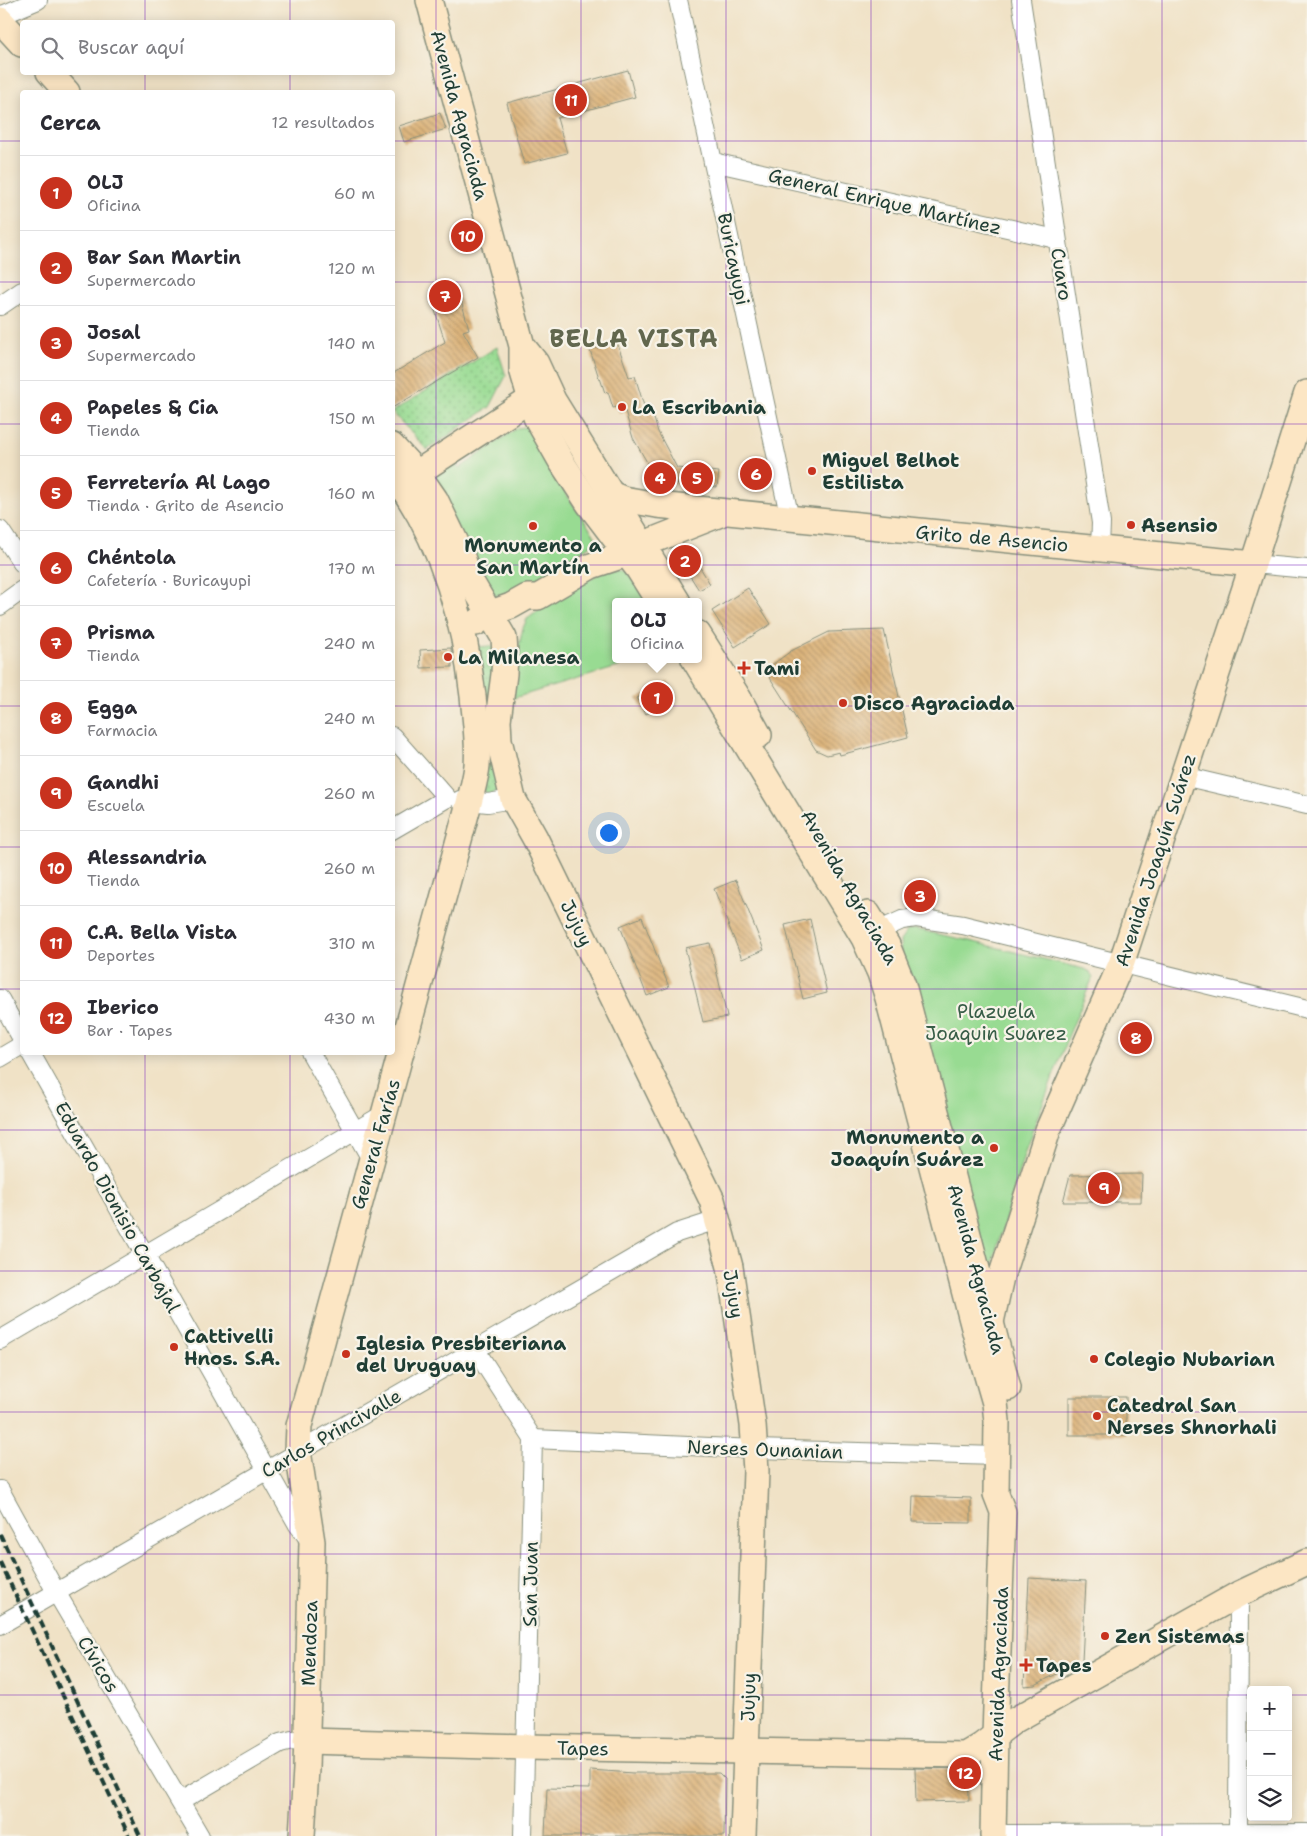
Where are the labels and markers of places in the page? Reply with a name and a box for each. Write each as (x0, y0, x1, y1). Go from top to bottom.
pin: 11 (555, 81, 587, 119)
pin: 10 (451, 217, 483, 255)
pin: 7 (429, 277, 461, 315)
place label: La Escribania (632, 395, 766, 420)
marker: La Escribania (616, 401, 628, 413)
place label: Miguel Belhot Estilista (822, 448, 959, 495)
pin: 6 (740, 455, 772, 493)
pin: 4 (644, 459, 676, 497)
pin: 5 (681, 459, 713, 497)
marker: Miguel Belhot Estilista (806, 465, 818, 477)
place label: Asensio (1141, 513, 1218, 538)
marker: Asensio (1125, 519, 1137, 531)
marker: Monumento a San Martín (527, 520, 539, 532)
place label: Monumento a San Martín (464, 533, 602, 580)
pin: 2 (669, 542, 701, 580)
place label: La Milanesa (458, 645, 580, 670)
marker: La Milanesa (442, 651, 454, 663)
place label: Tami (754, 656, 800, 681)
marker: Tami (738, 662, 750, 674)
pin: 1 (641, 679, 673, 717)
place label: Disco Agraciada (853, 691, 1014, 716)
marker: Disco Agraciada (837, 697, 849, 709)
pin: 3 (904, 877, 936, 915)
pin: 8 (1120, 1019, 1152, 1057)
place label: Monumento a Joaquín Suárez (831, 1125, 984, 1172)
marker: Monumento a Joaquín Suárez (988, 1142, 1000, 1154)
pin: 9 (1088, 1169, 1120, 1207)
place label: Cattivelli Hnos. S.A. (184, 1324, 281, 1371)
place label: Iglesia Presbiteriana del Uruguay (356, 1331, 566, 1378)
marker: Cattivelli Hnos. S.A. (168, 1341, 180, 1353)
place label: Colegio Nubarian (1104, 1347, 1275, 1372)
marker: Iglesia Presbiteriana del Uruguay (340, 1348, 352, 1360)
marker: Colegio Nubarian (1088, 1353, 1100, 1365)
place label: Catedral San Nerses Shnorhali (1107, 1393, 1277, 1440)
marker: Catedral San Nerses Shnorhali (1091, 1410, 1103, 1422)
place label: Zen Sistemas (1115, 1624, 1245, 1649)
marker: Zen Sistemas (1099, 1630, 1111, 1642)
place label: Tapes (1036, 1653, 1092, 1678)
marker: Tapes (1020, 1659, 1032, 1671)
pin: 12 (949, 1754, 981, 1792)

